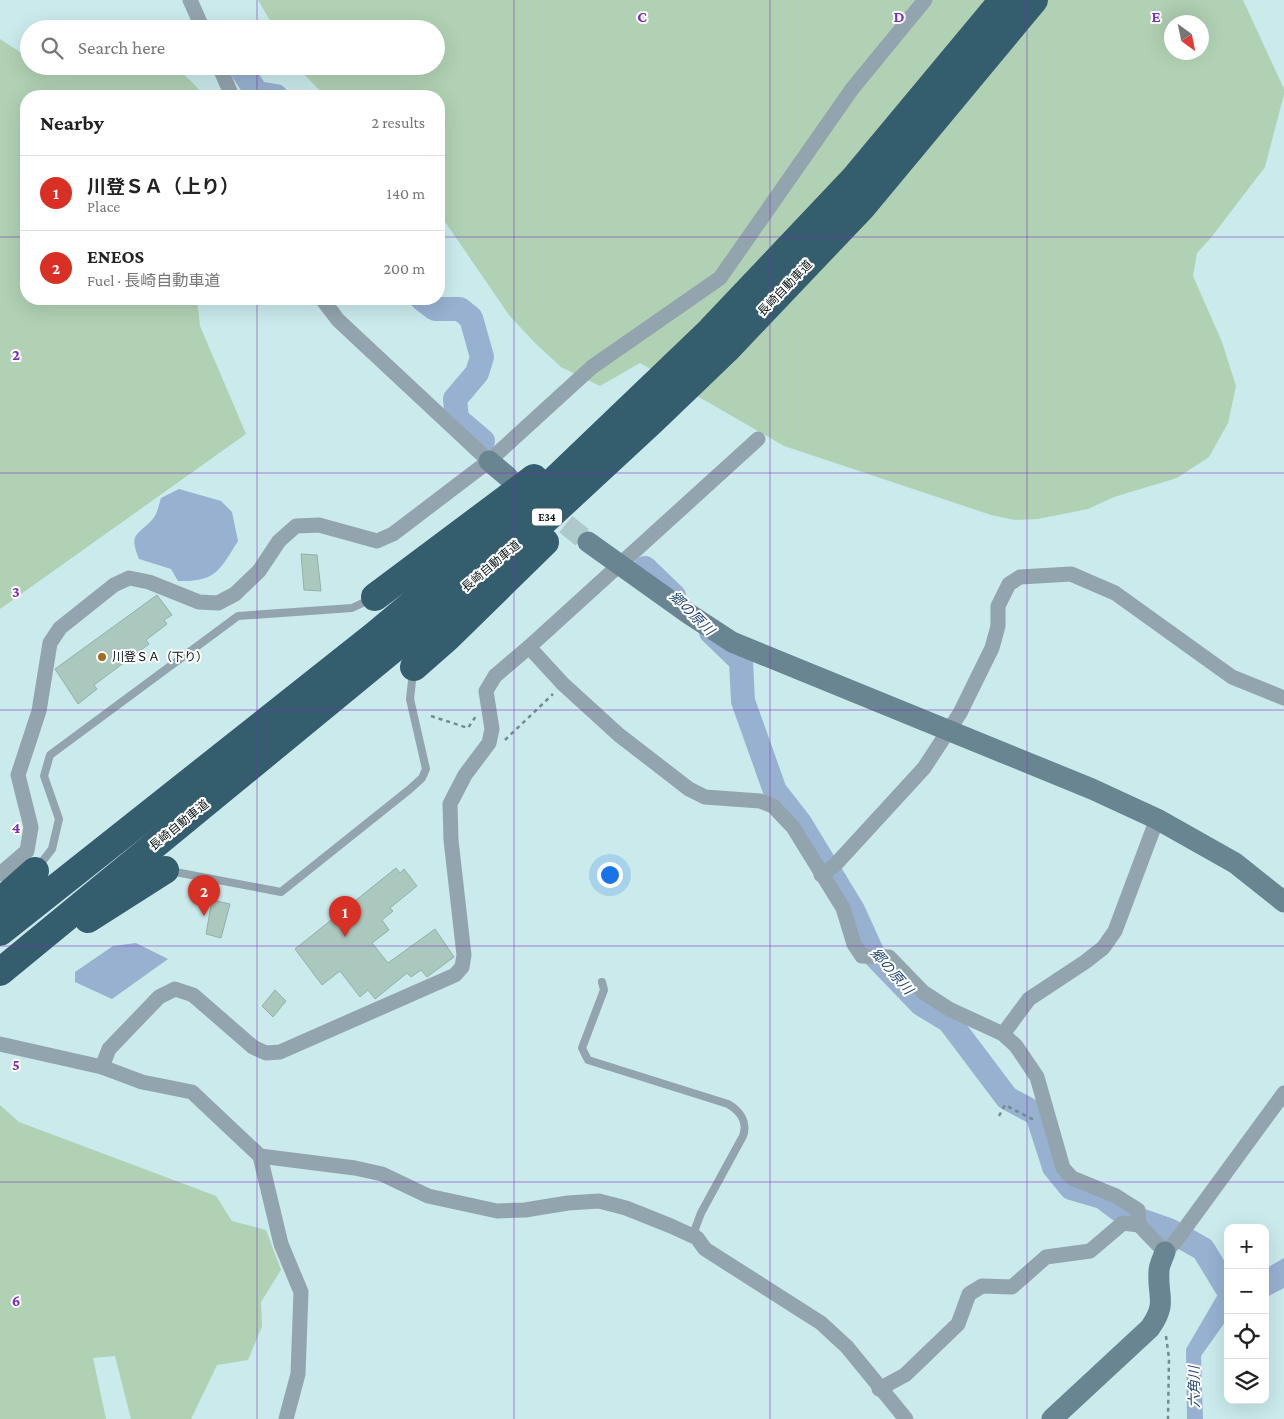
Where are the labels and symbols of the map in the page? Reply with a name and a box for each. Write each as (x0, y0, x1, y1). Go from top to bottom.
text: C (637, 8, 647, 25)
text: D (893, 8, 905, 25)
text: E (1151, 8, 1161, 25)
north arrow (1164, 15, 1209, 60)
street label: 長崎自動車道 (755, 257, 815, 319)
text: 2 (12, 346, 20, 363)
road number: E34 (532, 508, 562, 526)
street label: 長崎自動車道 (459, 537, 523, 595)
text: 3 (12, 583, 20, 600)
water label: 郷の原川 (666, 588, 719, 640)
place label: 川登ＳＡ（下り） (112, 650, 208, 664)
marker: 川登ＳＡ（下り） (96, 651, 108, 663)
street label: 長崎自動車道 (147, 797, 211, 853)
text: 4 (12, 819, 21, 836)
your location (597, 862, 623, 888)
pin: 2 (188, 875, 220, 916)
pin: 1 (329, 896, 361, 937)
water label: 郷の原川 (868, 945, 918, 999)
text: 5 (12, 1056, 20, 1073)
text: 6 (12, 1292, 20, 1309)
water label: 六角川 (1186, 1364, 1202, 1408)

